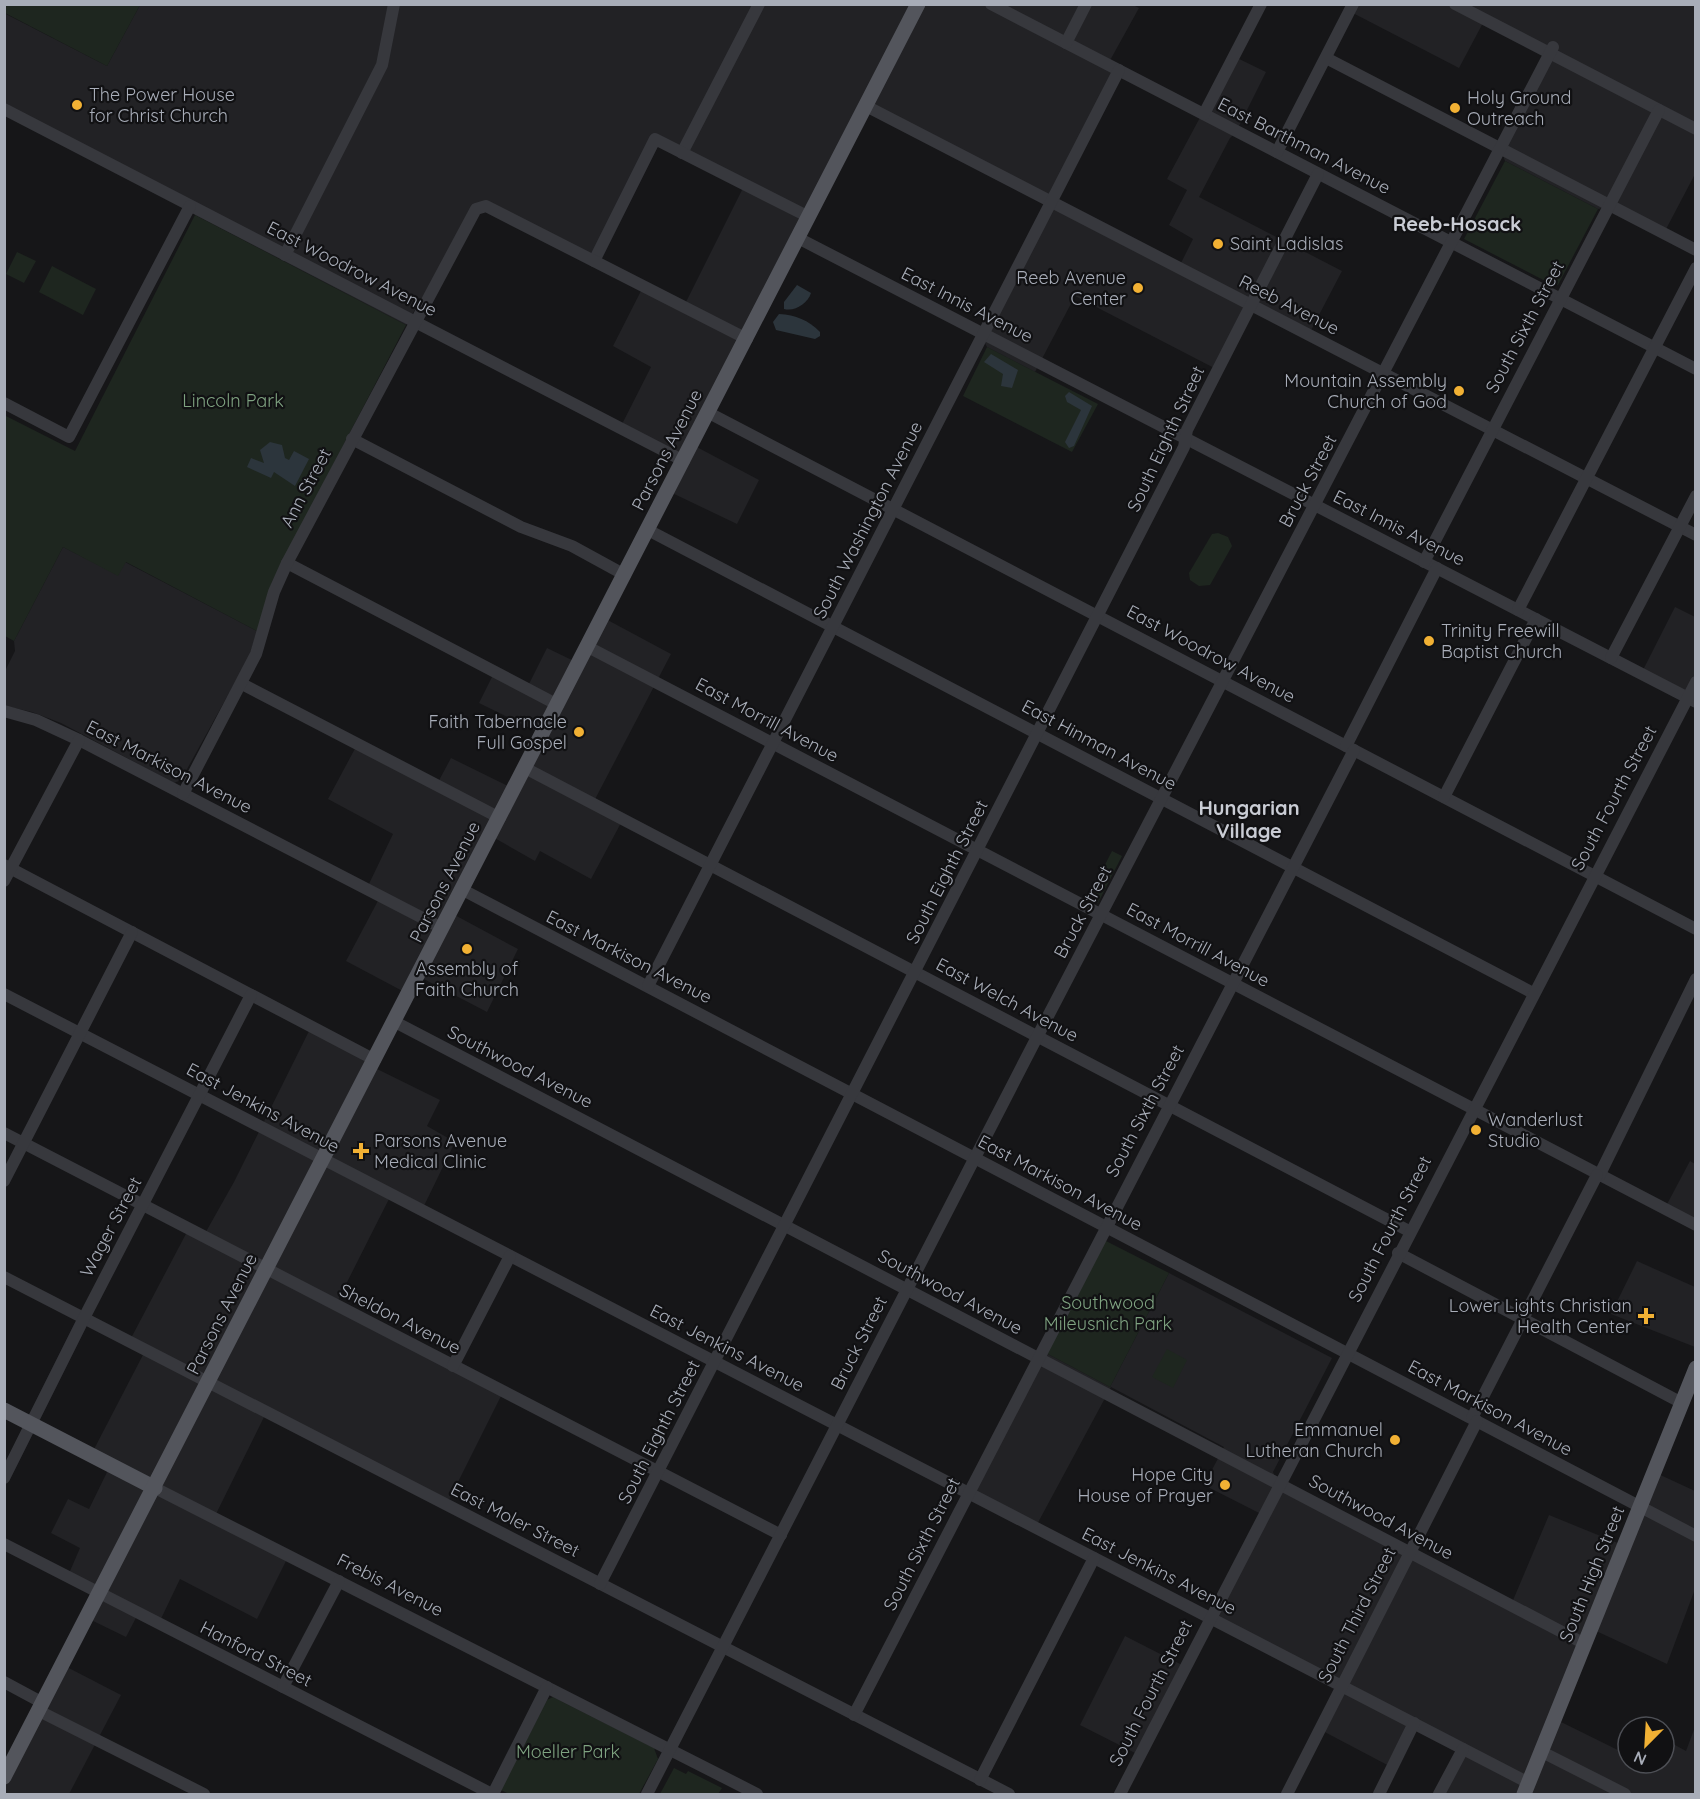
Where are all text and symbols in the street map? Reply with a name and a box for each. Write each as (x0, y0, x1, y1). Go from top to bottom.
place label: The Power House for Christ Church (89, 83, 235, 127)
place label: Holy Ground Outreach (1467, 86, 1571, 130)
street label: East Barthman Avenue (1214, 92, 1394, 199)
marker: The Power House for Christ Church (70, 98, 84, 112)
marker: Holy Ground Outreach (1448, 101, 1462, 115)
district label: Reeb-Hosack (1393, 211, 1521, 236)
street label: East Woodrow Avenue (263, 216, 441, 321)
place label: Saint Ladislas (1230, 232, 1343, 255)
marker: Saint Ladislas (1211, 237, 1225, 251)
street label: South Sixth Street (1480, 257, 1569, 397)
street label: East Innis Avenue (898, 261, 1037, 348)
place label: Reeb Avenue Center (1016, 266, 1126, 310)
street label: Reeb Avenue (1235, 269, 1343, 340)
marker: Reeb Avenue Center (1131, 281, 1145, 295)
street label: South Eighth Street (1122, 362, 1209, 515)
place label: Mountain Assembly Church of God (1284, 369, 1447, 413)
marker: Mountain Assembly Church of God (1452, 384, 1466, 398)
street label: Parsons Avenue (626, 385, 707, 514)
park label: Lincoln Park (182, 389, 284, 412)
street label: South Washington Avenue (808, 417, 927, 622)
street label: Bruck Street (1273, 430, 1342, 531)
street label: Ann Street (275, 444, 336, 531)
street label: East Innis Avenue (1330, 484, 1469, 571)
street label: East Woodrow Avenue (1123, 599, 1300, 708)
place label: Trinity Freewill Baptist Church (1441, 619, 1562, 663)
marker: Trinity Freewill Baptist Church (1422, 634, 1436, 648)
street label: East Morrill Avenue (692, 672, 843, 767)
street label: East Hinman Avenue (1018, 694, 1181, 795)
place label: Faith Tabernacle Full Gospel (428, 710, 567, 754)
street label: East Markison Avenue (82, 715, 256, 818)
street label: South Fourth Street (1566, 721, 1661, 874)
marker: Faith Tabernacle Full Gospel (572, 725, 586, 739)
district label: Hungarian Village (1198, 795, 1300, 843)
street label: South Eighth Street (900, 796, 993, 948)
street label: Parsons Avenue (404, 817, 485, 946)
street label: Bruck Street (1048, 861, 1117, 962)
street label: East Morrill Avenue (1123, 897, 1274, 992)
street label: East Markison Avenue (542, 905, 716, 1008)
marker: Assembly of Faith Church (460, 942, 474, 956)
street label: East Welch Avenue (932, 952, 1082, 1047)
place label: Assembly of Faith Church (415, 957, 519, 1001)
street label: Southwood Avenue (444, 1020, 597, 1113)
street label: South Sixth Street (1100, 1041, 1189, 1181)
street label: East Jenkins Avenue (183, 1057, 344, 1158)
place label: Wanderlust Studio (1488, 1108, 1583, 1152)
marker: Wanderlust Studio (1469, 1123, 1483, 1137)
place label: Parsons Avenue Medical Clinic (374, 1129, 507, 1173)
street label: East Markison Avenue (974, 1129, 1146, 1236)
marker: Parsons Avenue Medical Clinic (352, 1142, 370, 1160)
street label: South Fourth Street (1343, 1152, 1436, 1306)
street label: Wager Street (75, 1173, 147, 1281)
street label: Southwood Avenue (874, 1244, 1026, 1339)
street label: Parsons Avenue (181, 1249, 262, 1378)
street label: Sheldon Avenue (336, 1278, 465, 1359)
park label: Southwood Mileusnich Park (1044, 1291, 1172, 1335)
street label: Bruck Street (825, 1292, 892, 1393)
place label: Lower Lights Christian Health Center (1449, 1294, 1632, 1338)
street label: East Jenkins Avenue (646, 1299, 808, 1396)
marker: Lower Lights Christian Health Center (1637, 1307, 1655, 1325)
street label: East Markison Avenue (1404, 1354, 1576, 1461)
street label: South Eighth Street (612, 1356, 705, 1508)
place label: Emmanuel Lutheran Church (1245, 1418, 1383, 1462)
marker: Emmanuel Lutheran Church (1388, 1433, 1402, 1447)
place label: Hope City House of Prayer (1078, 1463, 1213, 1507)
street label: Southwood Avenue (1305, 1469, 1457, 1564)
street label: South Sixth Street (878, 1473, 965, 1614)
street label: East Moler Street (447, 1477, 583, 1562)
marker: Hope City House of Prayer (1218, 1478, 1232, 1492)
street label: South High Street (1554, 1502, 1629, 1645)
street label: East Jenkins Avenue (1078, 1522, 1240, 1619)
street label: South Third Street (1312, 1543, 1401, 1686)
street label: Frebis Avenue (333, 1548, 447, 1621)
street label: Hanford Street (196, 1616, 316, 1692)
street label: South Fourth Street (1104, 1616, 1197, 1770)
north arrow (1616, 1715, 1676, 1775)
park label: Moeller Park (516, 1740, 620, 1763)
text: N (1630, 1747, 1649, 1770)

